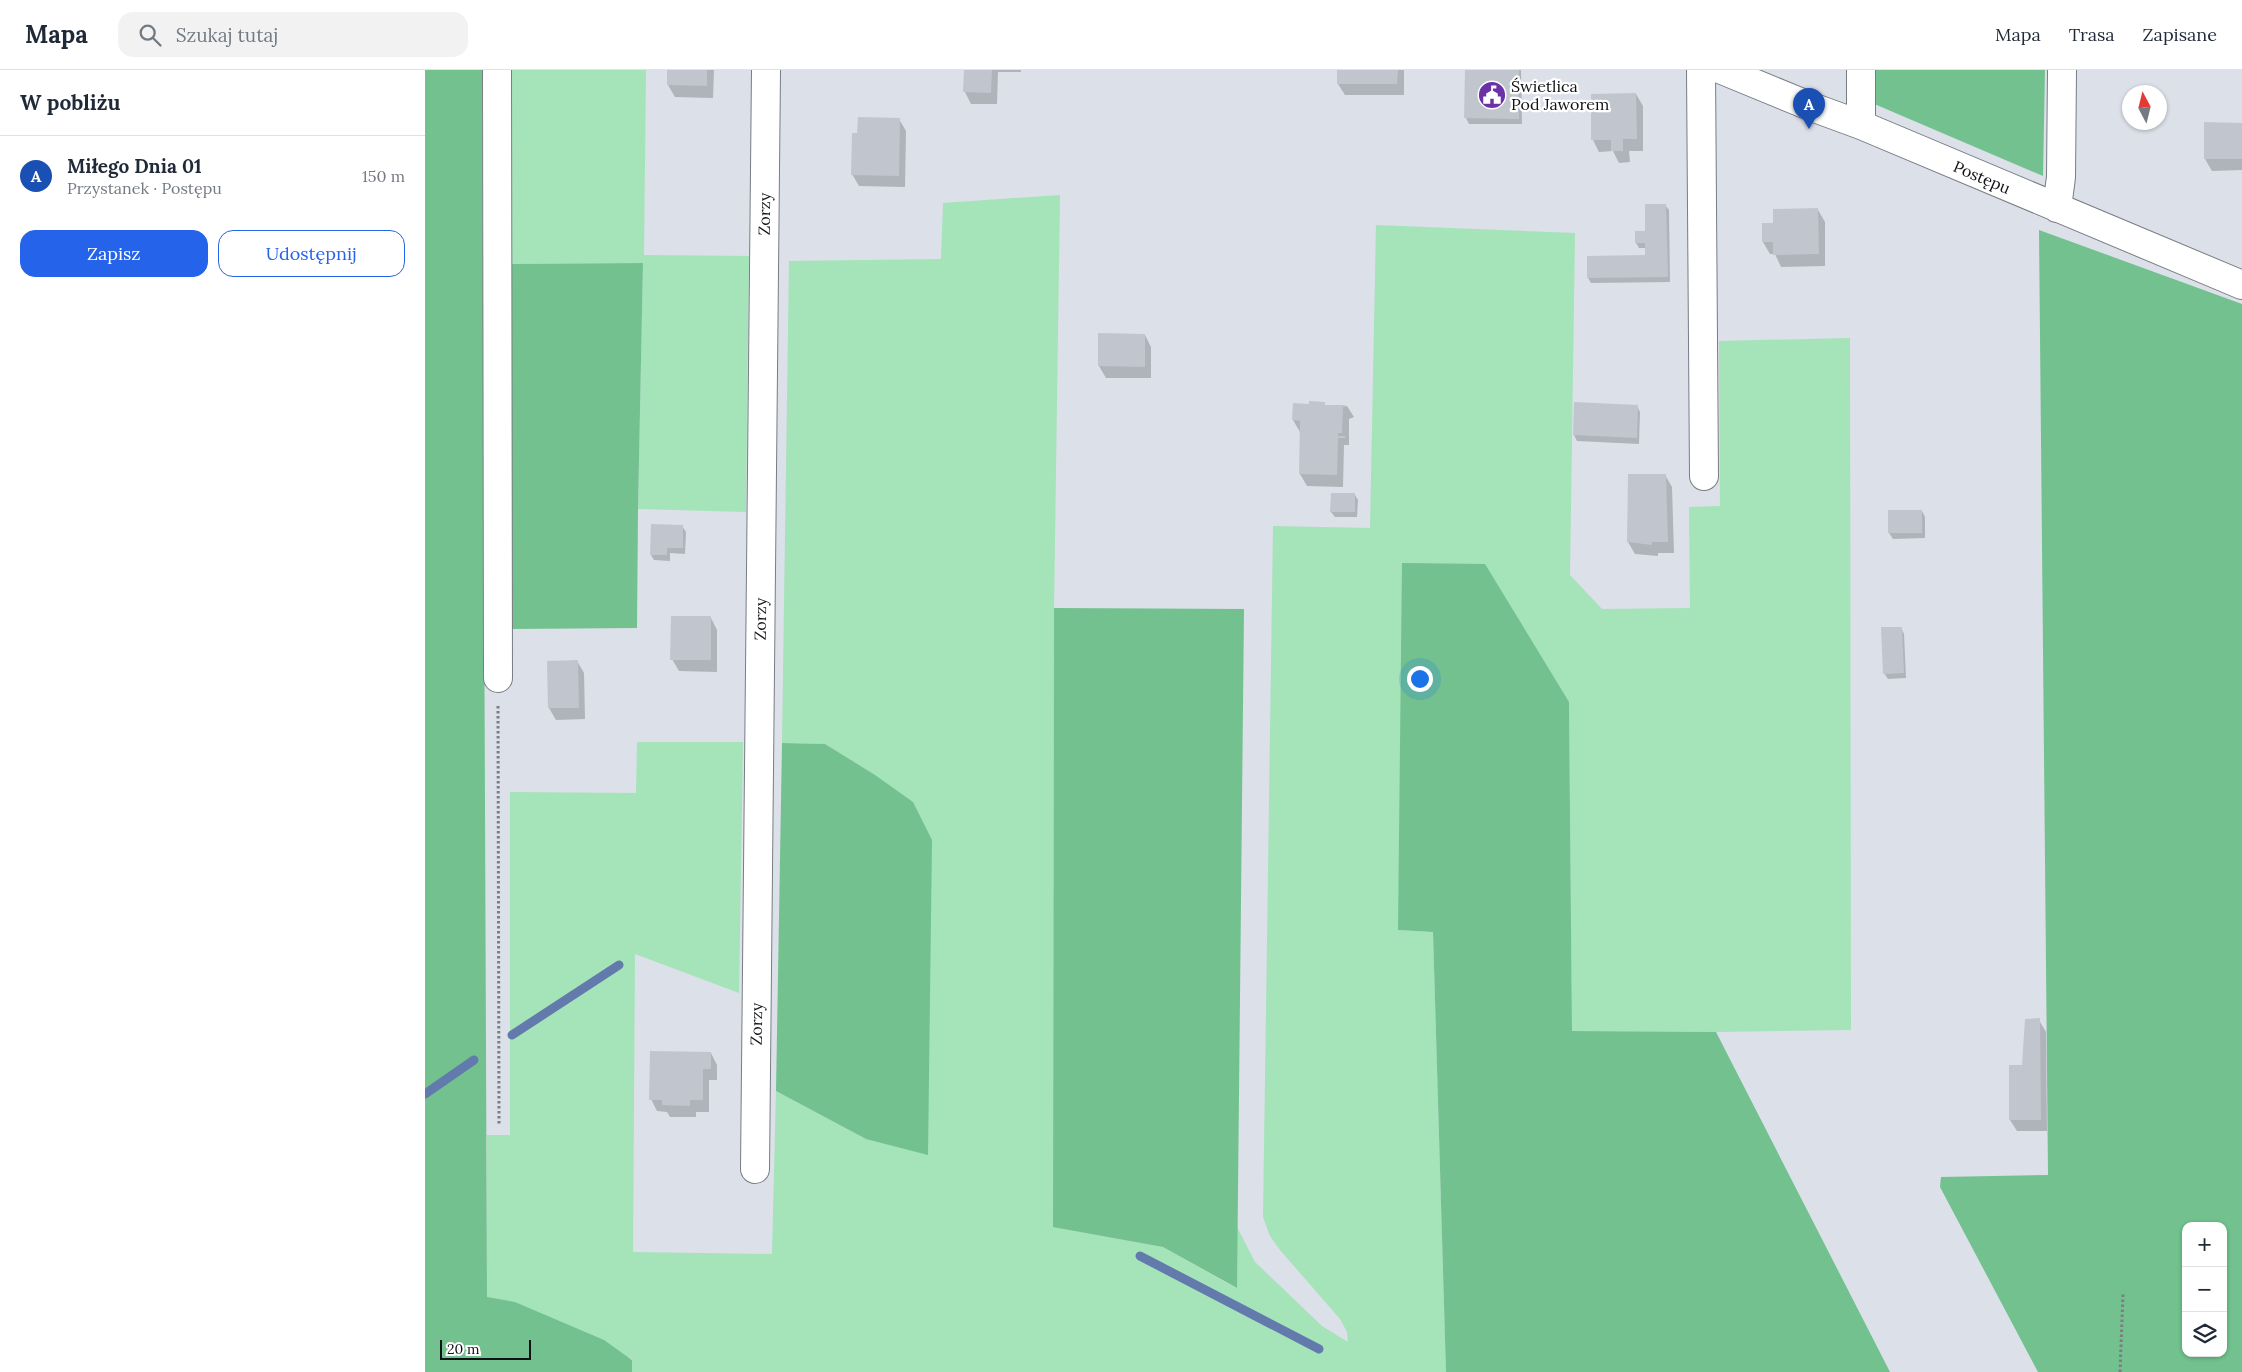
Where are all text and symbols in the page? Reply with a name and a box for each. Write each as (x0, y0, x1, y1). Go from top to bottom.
search box (118, 12, 468, 57)
text: Mapa (25, 19, 88, 50)
icon: search (136, 21, 164, 49)
text: Szukaj tutaj (176, 23, 278, 47)
text: Mapa (1995, 23, 2041, 46)
text: Trasa (2069, 23, 2115, 46)
text: Zapisane (2143, 23, 2217, 46)
place label: Świetlica Pod Jaworem (1511, 76, 1609, 114)
public building icon: Świetlica Pod Jaworem (1477, 80, 1507, 110)
north arrow (2122, 85, 2167, 130)
pin: A (1793, 88, 1825, 129)
text: W pobliżu (20, 89, 120, 116)
text: Miłego Dnia 01 (67, 154, 202, 178)
street label: Postępu (1950, 156, 2014, 198)
text: A (31, 166, 41, 186)
text: 150 m (362, 166, 405, 186)
text: Przystanek · Postępu (67, 178, 222, 198)
street label: Zorzy (754, 192, 774, 236)
button: Zapisz (20, 230, 208, 277)
button: Udostępnij (218, 230, 405, 277)
street label: Zorzy (750, 597, 770, 641)
your location (1407, 666, 1433, 692)
street label: Zorzy (746, 1002, 766, 1046)
map controls (2182, 1222, 2227, 1357)
button: + (2182, 1222, 2227, 1267)
button: − (2182, 1267, 2227, 1312)
button: layers (2182, 1312, 2227, 1357)
scale bar (440, 1337, 531, 1360)
text: 20 m (447, 1340, 479, 1358)

